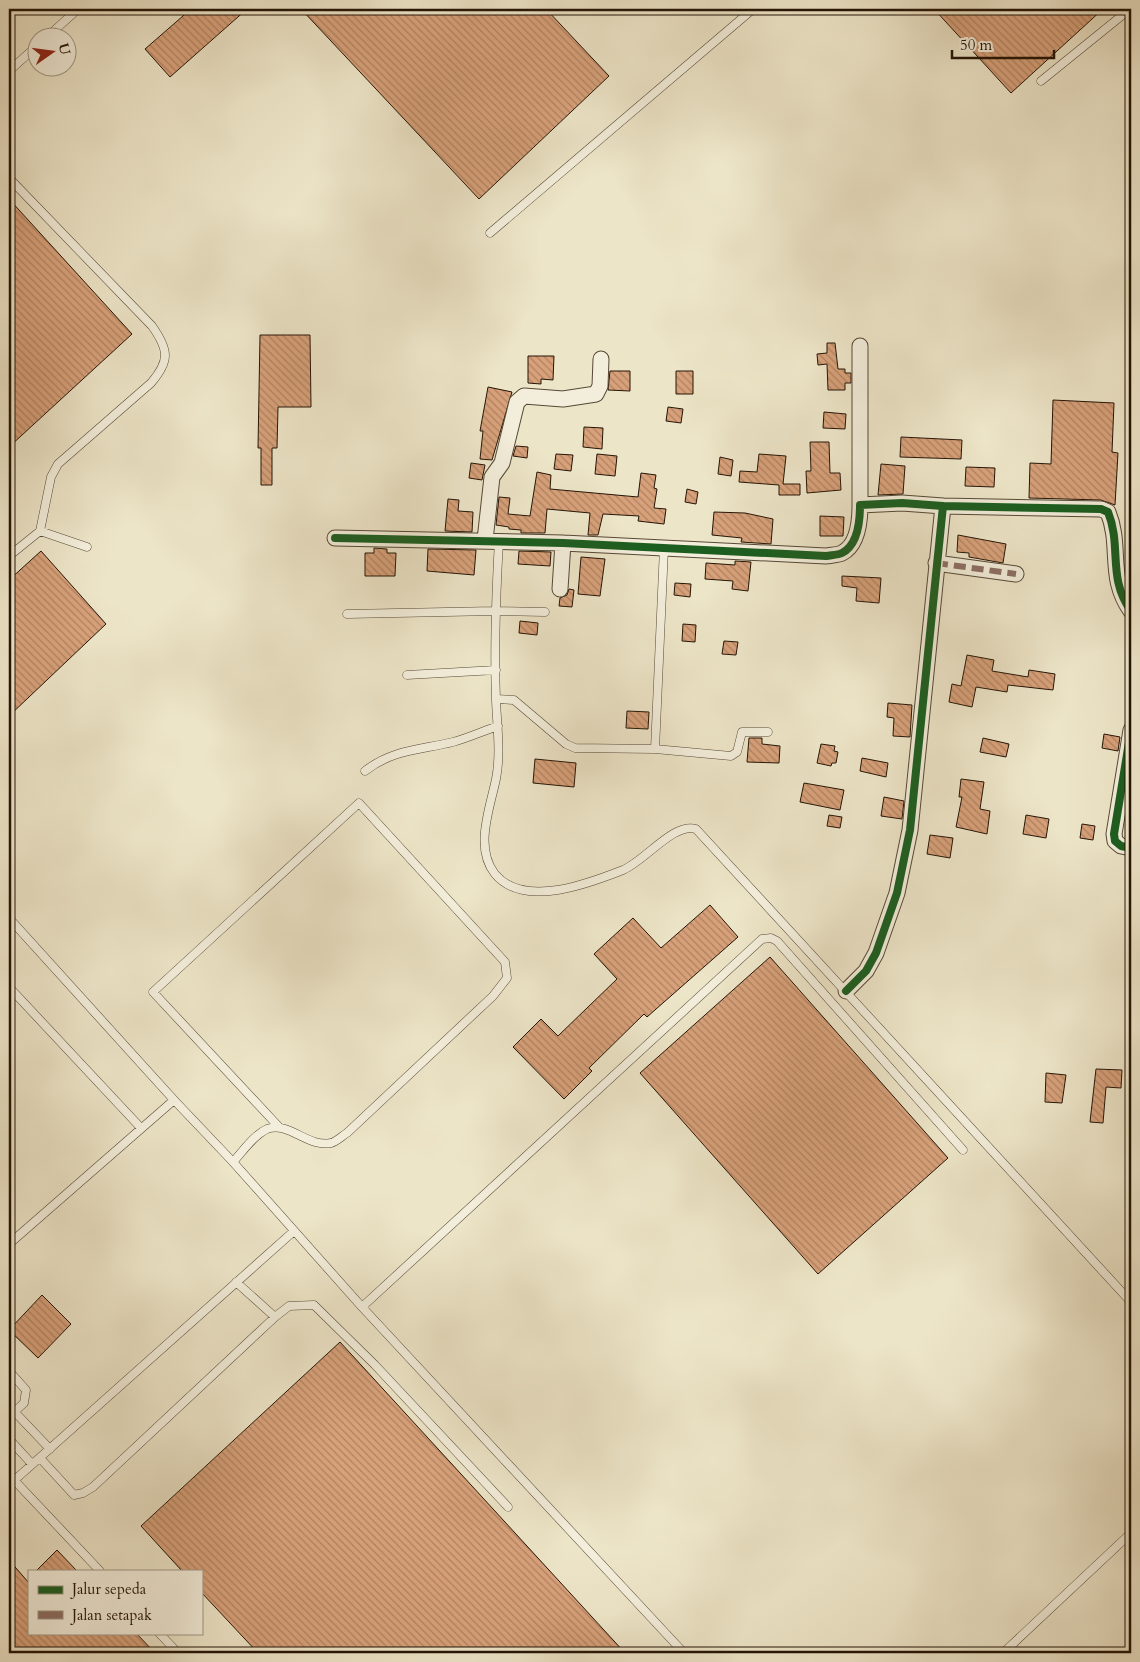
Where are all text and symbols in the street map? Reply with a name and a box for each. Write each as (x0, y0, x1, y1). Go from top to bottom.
north arrow (28, 28, 78, 78)
scale bar (952, 28, 1055, 60)
text: 50 m (960, 35, 992, 55)
text: U (54, 41, 75, 57)
legend (28, 1570, 202, 1634)
text: Jalur sepeda (70, 1579, 147, 1599)
text: Jalan setapak (70, 1605, 152, 1625)

